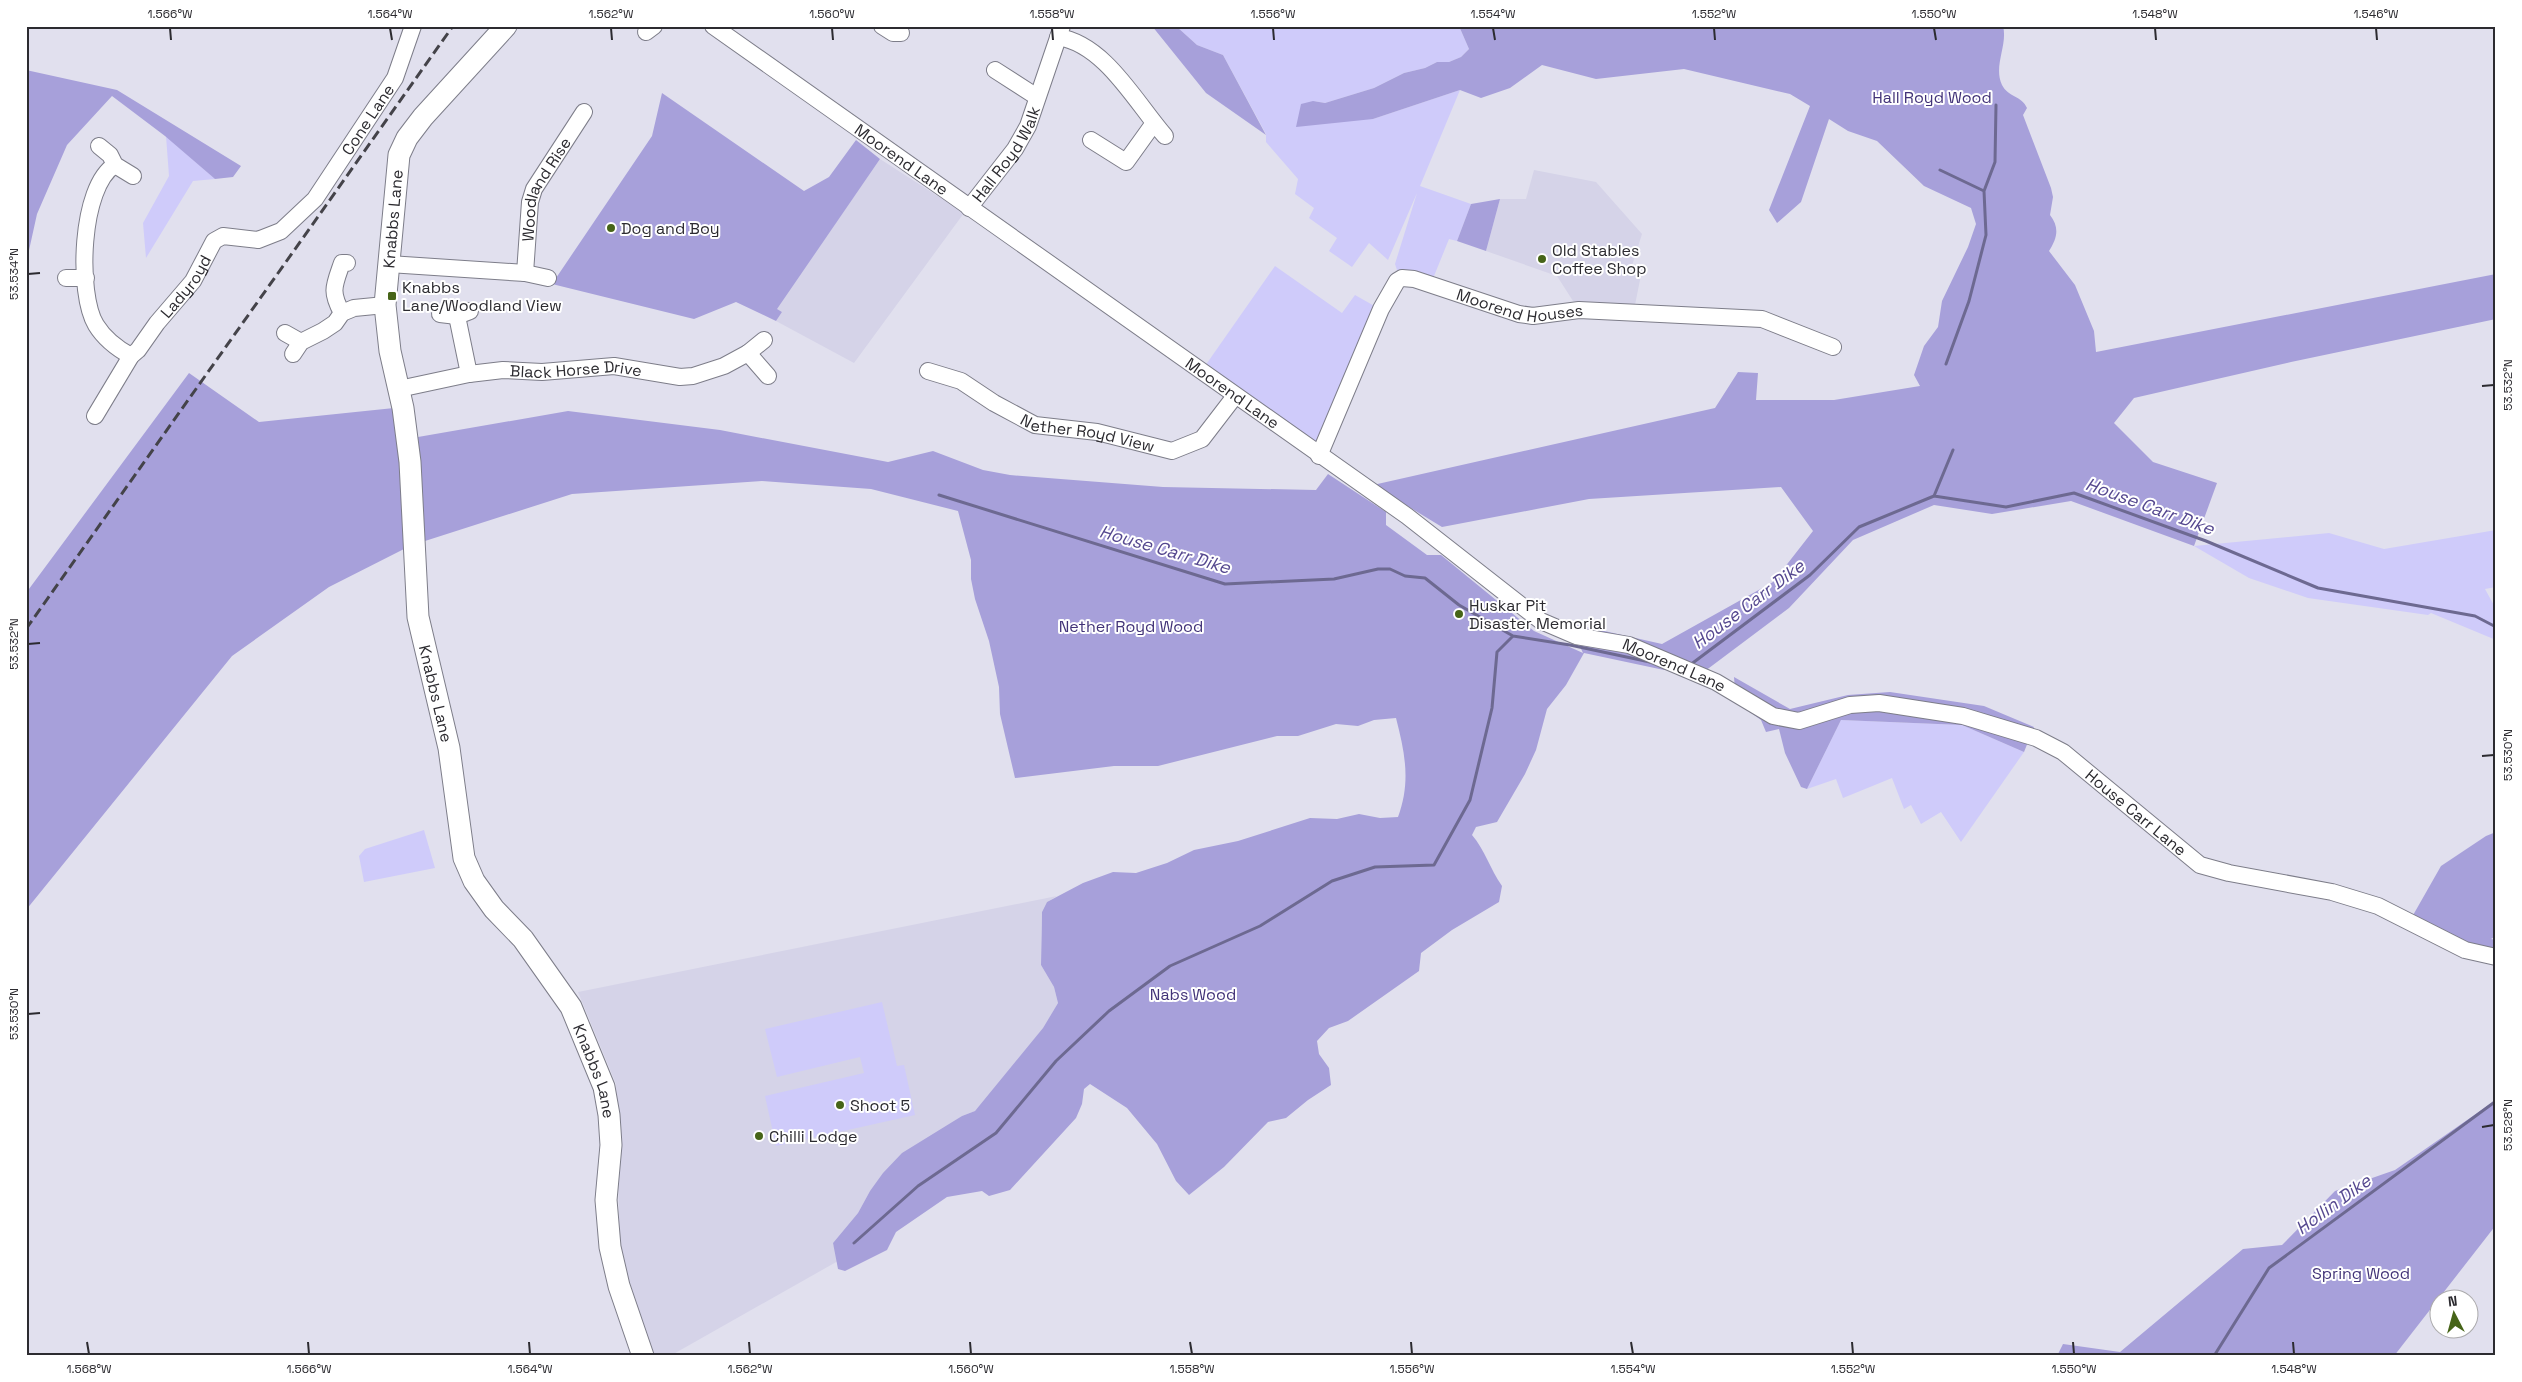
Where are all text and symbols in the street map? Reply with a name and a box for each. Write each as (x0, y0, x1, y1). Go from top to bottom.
text: 1.566°W (147, 6, 193, 22)
text: 1.564°W (367, 6, 413, 22)
text: 1.562°W (589, 6, 634, 22)
text: 1.560°W (809, 6, 855, 22)
text: 1.558°W (1030, 6, 1075, 22)
text: 1.556°W (1251, 6, 1296, 22)
text: 1.554°W (1470, 6, 1516, 22)
text: 1.552°W (1692, 6, 1737, 22)
text: 1.550°W (1911, 6, 1957, 22)
text: 1.548°W (2132, 6, 2178, 22)
text: 1.546°W (2353, 6, 2399, 22)
street label: Cone Lane (337, 80, 399, 159)
park label: Hall Royd Wood (1872, 87, 1992, 108)
street label: Hall Royd Walk (967, 103, 1045, 206)
street label: Moorend Lane (851, 119, 953, 200)
street label: Woodland Rise (517, 133, 575, 242)
street label: Knabbs Lane (378, 169, 408, 269)
place label: Dog and Boy (621, 218, 720, 239)
marker: Dog and Boy (605, 222, 617, 234)
place label: Old Stables Coffee Shop (1552, 240, 1647, 279)
text: 53.534°N (6, 248, 22, 300)
street label: Ladyroyd (156, 251, 215, 322)
marker: Old Stables Coffee Shop (1536, 253, 1548, 265)
place label: Knabbs Lane/Woodland View (402, 277, 562, 316)
street label: Moorend Houses (1454, 283, 1584, 327)
marker: Knabbs Lane/Woodland View (386, 290, 398, 302)
street label: Moorend Lane (1181, 352, 1284, 433)
street label: Black Horse Drive (509, 356, 643, 383)
text: 53.532°N (2500, 359, 2516, 411)
street label: Nether Royd View (1017, 409, 1157, 457)
water label: House Carr Dike (2083, 472, 2219, 540)
water label: House Carr Dike (1097, 519, 1234, 579)
water label: House Carr Dike (1687, 553, 1810, 654)
place label: Huskar Pit Disaster Memorial (1469, 595, 1606, 634)
marker: Huskar Pit Disaster Memorial (1453, 608, 1465, 620)
park label: Nether Royd Wood (1059, 616, 1203, 637)
text: 53.532°N (6, 618, 22, 670)
street label: Moorend Lane (1620, 633, 1730, 696)
street label: Knabbs Lane (414, 643, 458, 744)
text: 53.530°N (2500, 729, 2516, 781)
street label: House Carr Lane (2081, 764, 2191, 860)
park label: Nabs Wood (1150, 984, 1236, 1005)
text: 53.530°N (6, 988, 22, 1040)
street label: Knabbs Lane (569, 1020, 620, 1120)
place label: Shoot 5 (850, 1095, 910, 1116)
marker: Shoot 5 (834, 1099, 846, 1111)
text: 53.528°N (2500, 1099, 2516, 1151)
place label: Chilli Lodge (769, 1126, 858, 1147)
marker: Chilli Lodge (753, 1130, 765, 1142)
water label: Hollin Dike (2291, 1168, 2376, 1239)
park label: Spring Wood (2312, 1263, 2410, 1284)
north arrow (2430, 1290, 2480, 1340)
text: N (2447, 1292, 2458, 1311)
text: 1.568°W (66, 1361, 112, 1377)
text: 1.566°W (286, 1361, 332, 1377)
text: 1.564°W (507, 1361, 553, 1377)
text: 1.562°W (728, 1361, 773, 1377)
text: 1.560°W (948, 1361, 994, 1377)
text: 1.558°W (1170, 1361, 1215, 1377)
text: 1.556°W (1390, 1361, 1435, 1377)
text: 1.554°W (1610, 1361, 1656, 1377)
text: 1.552°W (1831, 1361, 1876, 1377)
text: 1.550°W (2051, 1361, 2097, 1377)
text: 1.548°W (2271, 1361, 2317, 1377)

